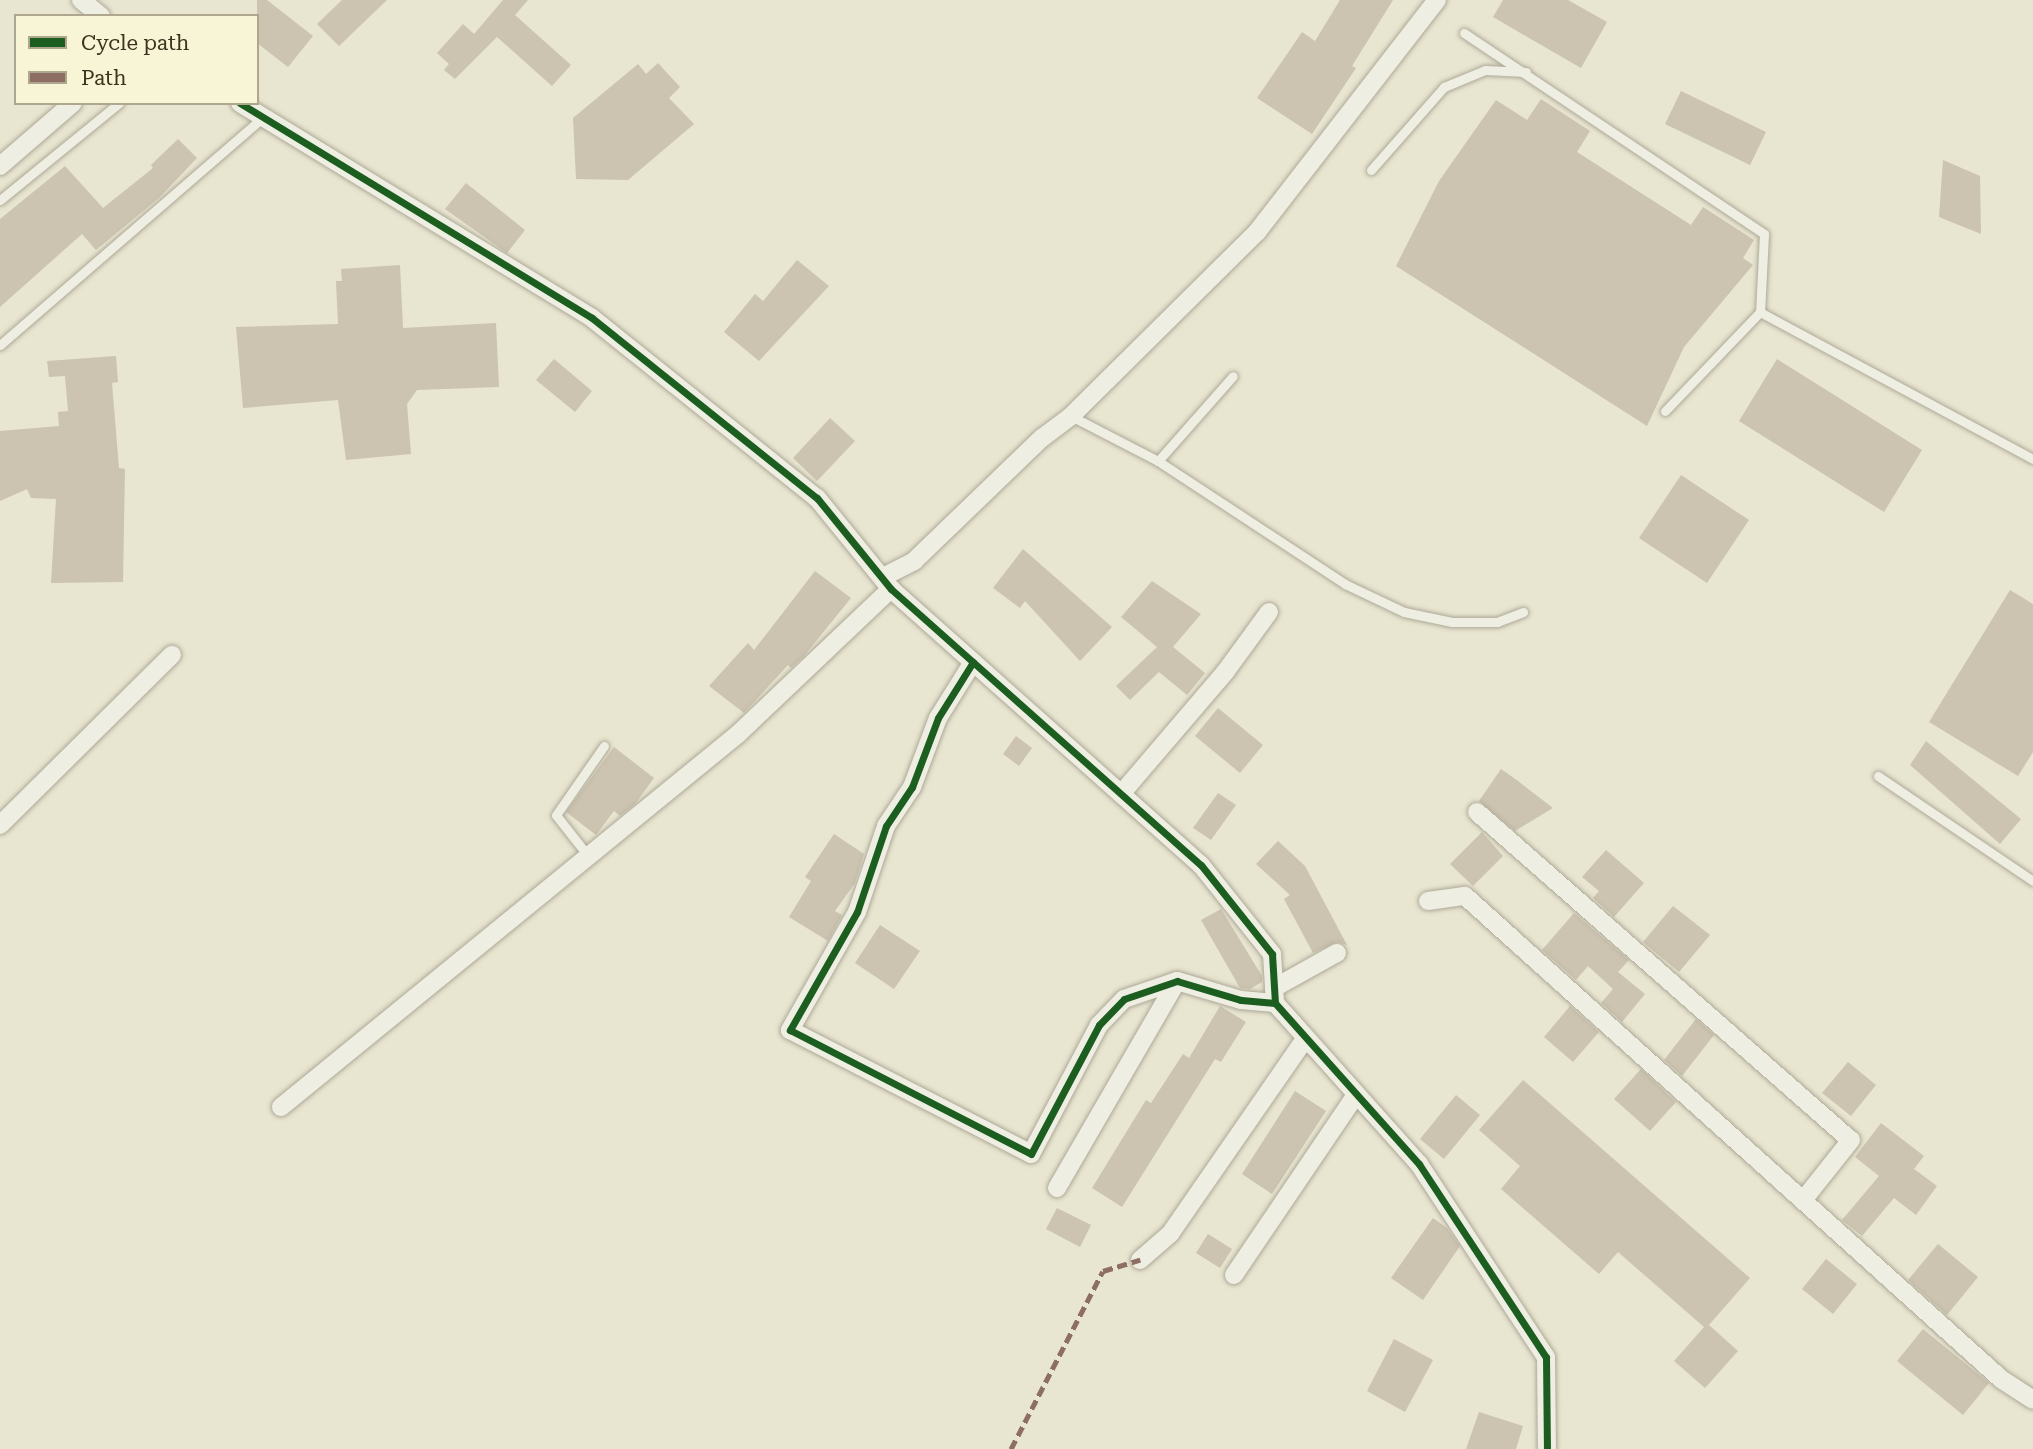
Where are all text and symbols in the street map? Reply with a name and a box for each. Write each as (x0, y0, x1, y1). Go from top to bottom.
legend (14, 14, 259, 105)
text: Cycle path (81, 31, 189, 55)
text: Path (81, 66, 127, 90)

